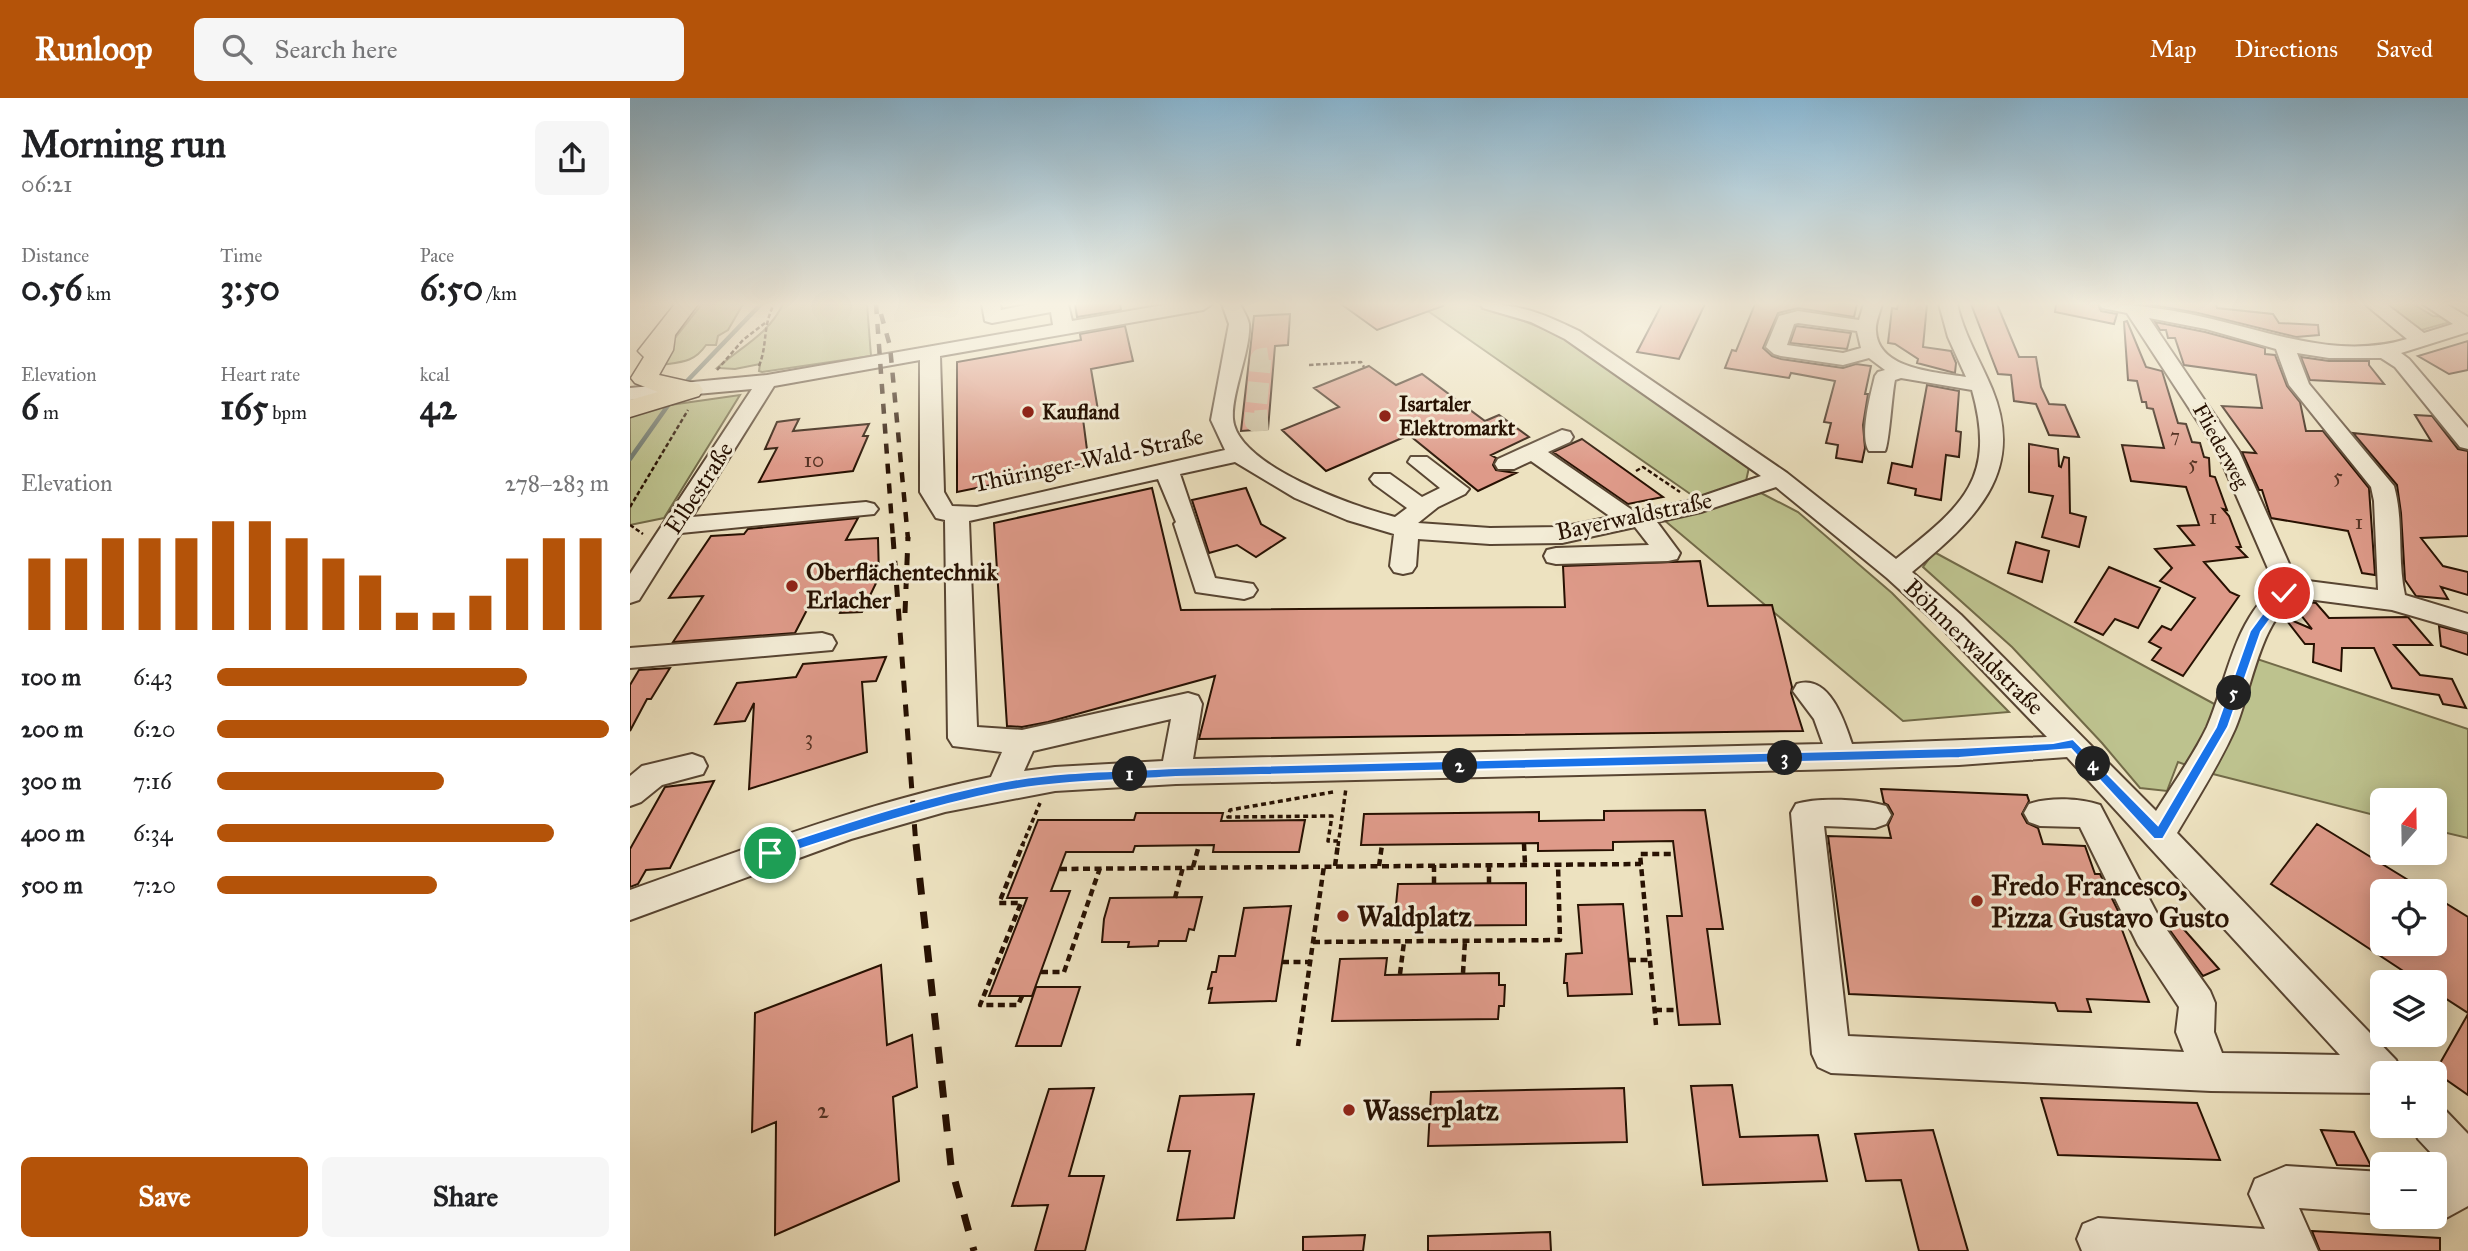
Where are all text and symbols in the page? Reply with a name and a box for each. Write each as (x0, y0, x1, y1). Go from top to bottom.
search box (194, 18, 684, 81)
text: Runloop (35, 29, 152, 69)
icon: search (218, 30, 256, 68)
text: Search here (274, 33, 397, 65)
text: Map (2150, 34, 2197, 64)
text: Directions (2235, 34, 2338, 64)
text: Saved (2376, 34, 2433, 64)
text: Morning run (21, 121, 226, 167)
button: share (535, 121, 609, 195)
text: 06:21 (21, 170, 72, 198)
text: Distance (21, 244, 89, 267)
text: Time (220, 244, 262, 267)
text: Pace (420, 244, 454, 267)
text: 0.56 (21, 267, 82, 310)
text: 3:50 (220, 267, 280, 310)
text: 6:50 (420, 267, 483, 310)
text: km (82, 282, 111, 305)
text: /km (483, 282, 517, 305)
text: Elevation (21, 363, 96, 386)
text: Heart rate (220, 363, 300, 386)
text: kcal (420, 363, 450, 386)
text: 6 (21, 386, 39, 429)
text: 165 (220, 386, 268, 429)
text: 42 (420, 386, 456, 429)
place label: Isartaler Elektromarkt (1399, 391, 1516, 441)
place label: Kaufland (1042, 399, 1120, 425)
street label: Fliederweg (2187, 399, 2255, 493)
text: m (39, 401, 59, 424)
text: bpm (268, 401, 307, 424)
marker: Kaufland (1020, 404, 1036, 420)
marker: Isartaler Elektromarkt (1377, 408, 1393, 424)
street label: Thüringer-Wald-Straße (970, 421, 1206, 499)
house number: 7 (2170, 425, 2180, 447)
street label: Elbestraße (658, 436, 740, 540)
house number: 10 (804, 447, 824, 473)
house number: 5 (2188, 450, 2198, 476)
house number: 5 (2333, 463, 2343, 489)
text: Elevation (21, 469, 112, 497)
text: 278–283 m (505, 469, 609, 497)
street label: Bayerwaldstraße (1553, 485, 1715, 547)
house number: 1 (2209, 504, 2217, 530)
house number: 1 (2355, 509, 2363, 535)
place label: Oberflächentechnik Erlacher (806, 557, 998, 615)
pin (2254, 563, 2314, 623)
street label: Böhmerwaldstraße (1898, 572, 2050, 722)
icon: check (2265, 574, 2303, 612)
marker: Oberflächentechnik Erlacher (784, 578, 800, 594)
text: 100 m (21, 663, 81, 691)
text: 6:43 (133, 663, 173, 691)
pin: 5 (2216, 676, 2252, 710)
text: 5 (2229, 681, 2238, 704)
text: 200 m (21, 715, 83, 743)
text: 6:20 (133, 715, 175, 743)
house number: 3 (805, 725, 813, 751)
pin: 3 (1768, 740, 1802, 776)
text: 3 (1781, 746, 1788, 769)
pin: 4 (2076, 746, 2110, 782)
pin: 2 (1442, 748, 1478, 784)
text: 4 (2087, 752, 2098, 775)
text: 2 (1455, 754, 1464, 777)
pin: 1 (1112, 756, 1148, 792)
text: 1 (1126, 762, 1133, 785)
text: 300 m (21, 767, 81, 795)
text: 7:16 (133, 767, 172, 795)
north arrow (2370, 788, 2446, 864)
map controls (2370, 788, 2447, 1229)
text: 400 m (21, 819, 85, 847)
text: 6:34 (133, 819, 173, 847)
pin (740, 823, 800, 883)
icon: arrive (751, 834, 789, 872)
place label: Fredo Francesco, Pizza Gustavo Gusto (1991, 868, 2229, 935)
text: 500 m (21, 871, 83, 899)
text: 7:20 (133, 871, 176, 899)
button: locate (2370, 879, 2447, 956)
marker: Fredo Francesco, Pizza Gustavo Gusto (1969, 893, 1985, 909)
place label: Waldplatz (1357, 899, 1472, 934)
marker: Waldplatz (1335, 908, 1351, 924)
button: layers (2370, 970, 2447, 1047)
button: + (2370, 1061, 2447, 1138)
place label: Wasserplatz (1363, 1093, 1499, 1128)
house number: 2 (817, 1095, 829, 1125)
marker: Wasserplatz (1341, 1102, 1357, 1118)
button: − (2370, 1152, 2447, 1229)
button: Save (21, 1157, 308, 1237)
button: Share (322, 1157, 609, 1237)

